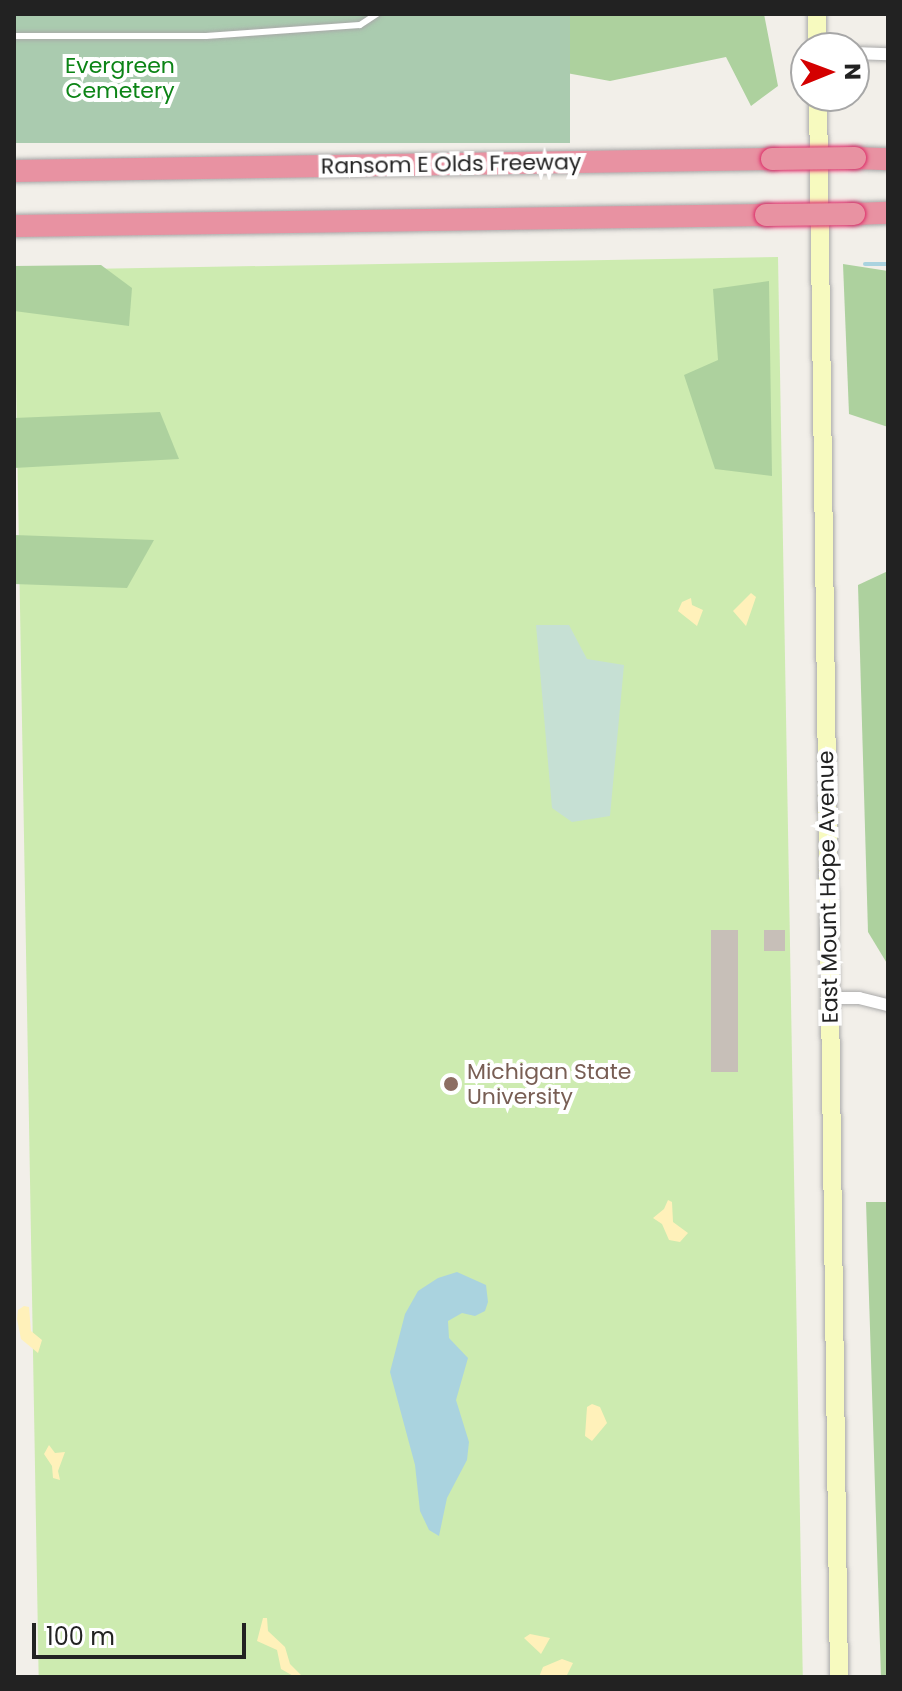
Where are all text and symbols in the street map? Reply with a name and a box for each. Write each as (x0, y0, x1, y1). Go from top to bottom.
north arrow (790, 32, 870, 112)
park label: Evergreen Cemetery (65, 52, 175, 104)
text: N (837, 63, 868, 80)
street label: Ransom E Olds Freeway (321, 149, 581, 179)
street label: East Mount Hope Avenue (812, 750, 844, 1024)
place label: Michigan State University (467, 1058, 631, 1110)
marker: Michigan State University (442, 1075, 460, 1093)
scale bar (36, 1607, 250, 1657)
text: 100 m (46, 1620, 115, 1653)

